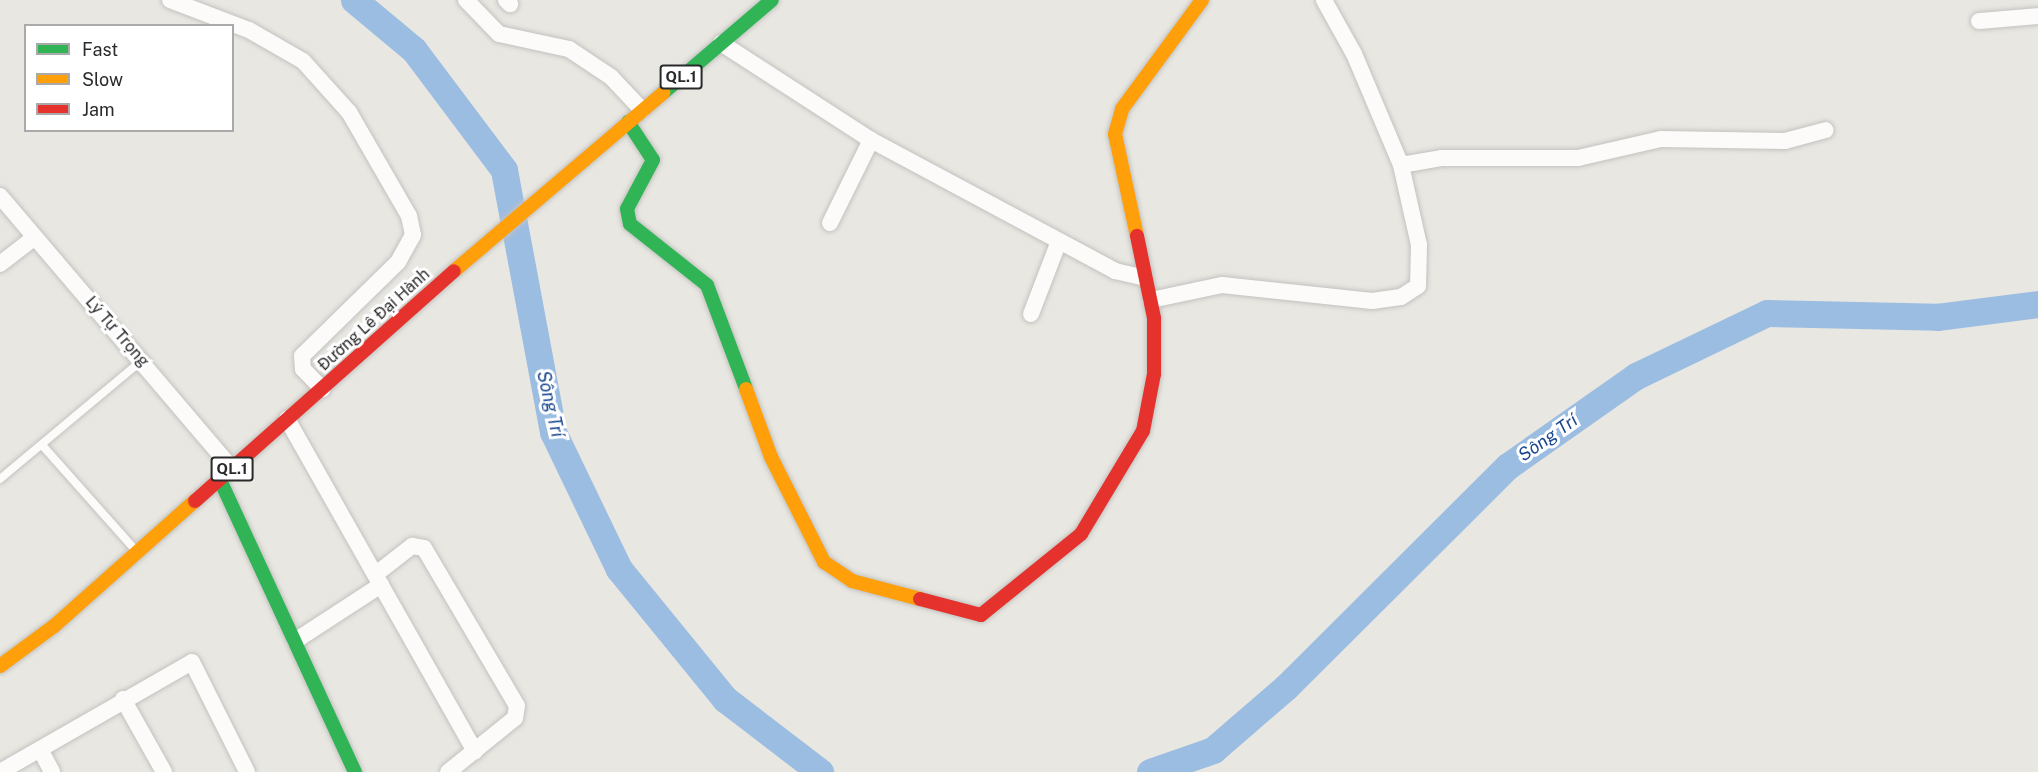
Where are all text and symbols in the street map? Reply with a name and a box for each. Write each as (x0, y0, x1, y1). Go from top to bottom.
legend (24, 24, 234, 132)
text: Fast (82, 39, 118, 60)
road number: QL.1 (658, 65, 704, 89)
text: Slow (82, 69, 123, 90)
text: Jam (82, 99, 115, 120)
street label: Đường Lê Đại Hành (314, 265, 434, 375)
street label: Lý Tự Trọng (81, 293, 153, 371)
water label: Sông Trí (532, 369, 568, 439)
water label: Sông Trí (1514, 410, 1582, 466)
road number: QL.1 (210, 457, 254, 481)

